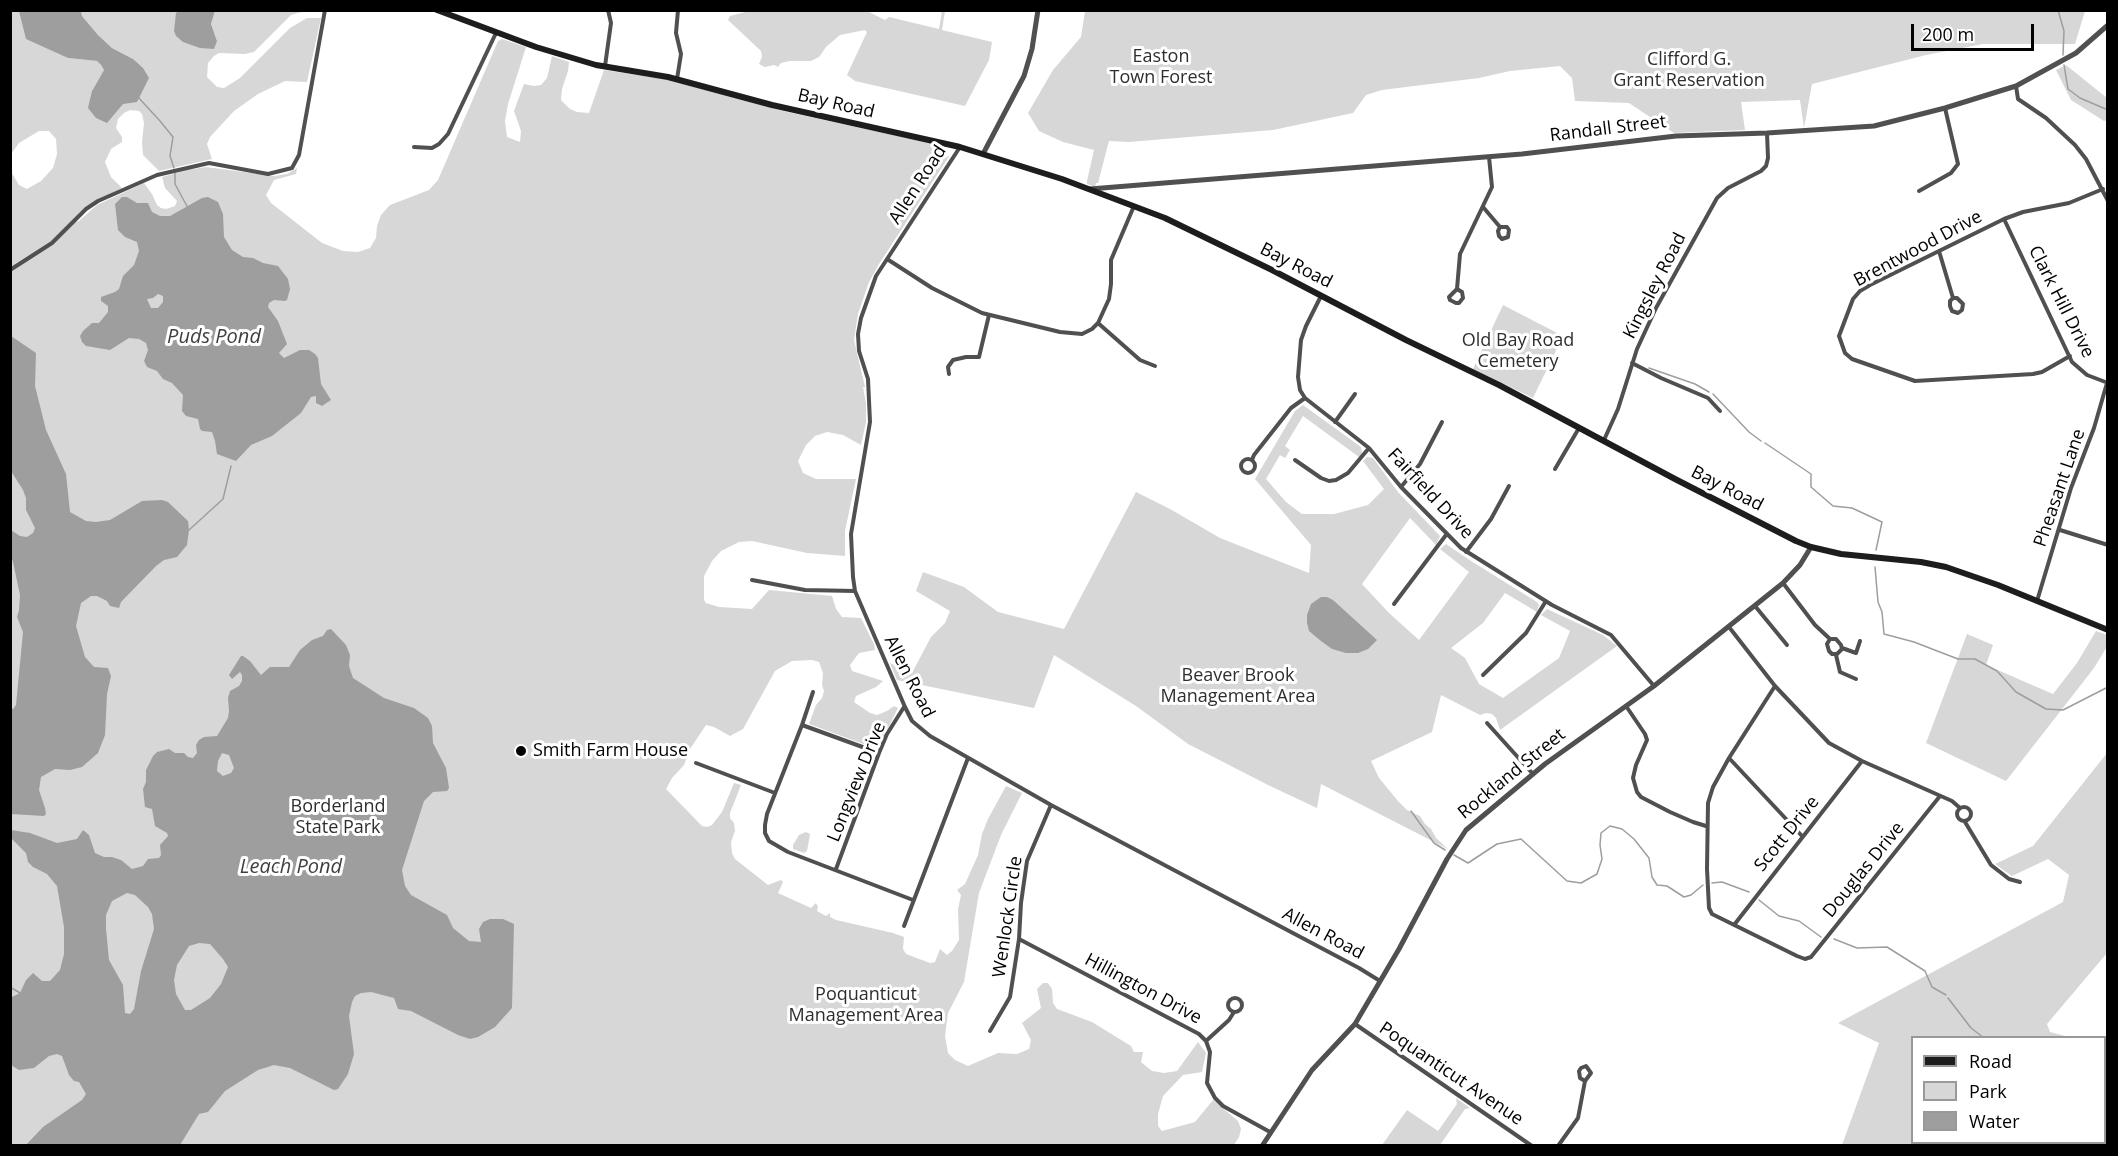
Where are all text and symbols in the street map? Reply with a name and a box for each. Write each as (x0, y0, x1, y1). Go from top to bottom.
scale bar (1914, 12, 2037, 50)
text: 200 m (1922, 22, 1974, 46)
park label: Easton Town Forest (1110, 46, 1212, 88)
park label: Clifford G. Grant Reservation (1613, 49, 1765, 92)
street label: Bay Road (795, 85, 877, 123)
street label: Randall Street (1549, 111, 1667, 147)
street label: Allen Road (885, 142, 951, 228)
street label: Brentwood Drive (1850, 206, 1986, 292)
street label: Kingsley Road (1619, 229, 1691, 343)
street label: Bay Road (1256, 239, 1336, 293)
street label: Clark Hill Drive (2023, 242, 2099, 362)
water label: Puds Pond (167, 325, 261, 349)
park label: Old Bay Road Cemetery (1462, 330, 1574, 372)
street label: Pheasant Lane (2030, 426, 2090, 550)
street label: Fairfield Drive (1382, 444, 1478, 544)
street label: Bay Road (1687, 462, 1767, 516)
street label: Allen Road (879, 632, 939, 722)
park label: Beaver Brook Management Area (1161, 665, 1315, 708)
street label: Longview Drive (823, 719, 891, 845)
street label: Rockland Street (1454, 724, 1570, 824)
place label: Smith Farm House (533, 740, 688, 762)
marker: Smith Farm House (514, 744, 528, 758)
street label: Scott Drive (1750, 792, 1824, 876)
park label: Borderland State Park (291, 796, 385, 838)
street label: Douglas Drive (1819, 818, 1909, 922)
water label: Leach Pond (240, 855, 342, 879)
street label: Wenlock Circle (989, 855, 1027, 979)
street label: Allen Road (1279, 904, 1367, 964)
street label: Hillington Drive (1081, 949, 1205, 1029)
park label: Poquanticut Management Area (789, 984, 943, 1026)
street label: Poquanticut Avenue (1375, 1018, 1527, 1130)
legend (1911, 1036, 2106, 1144)
text: Road (1969, 1049, 2012, 1073)
text: Park (1969, 1079, 2007, 1103)
text: Water (1969, 1109, 2020, 1133)

